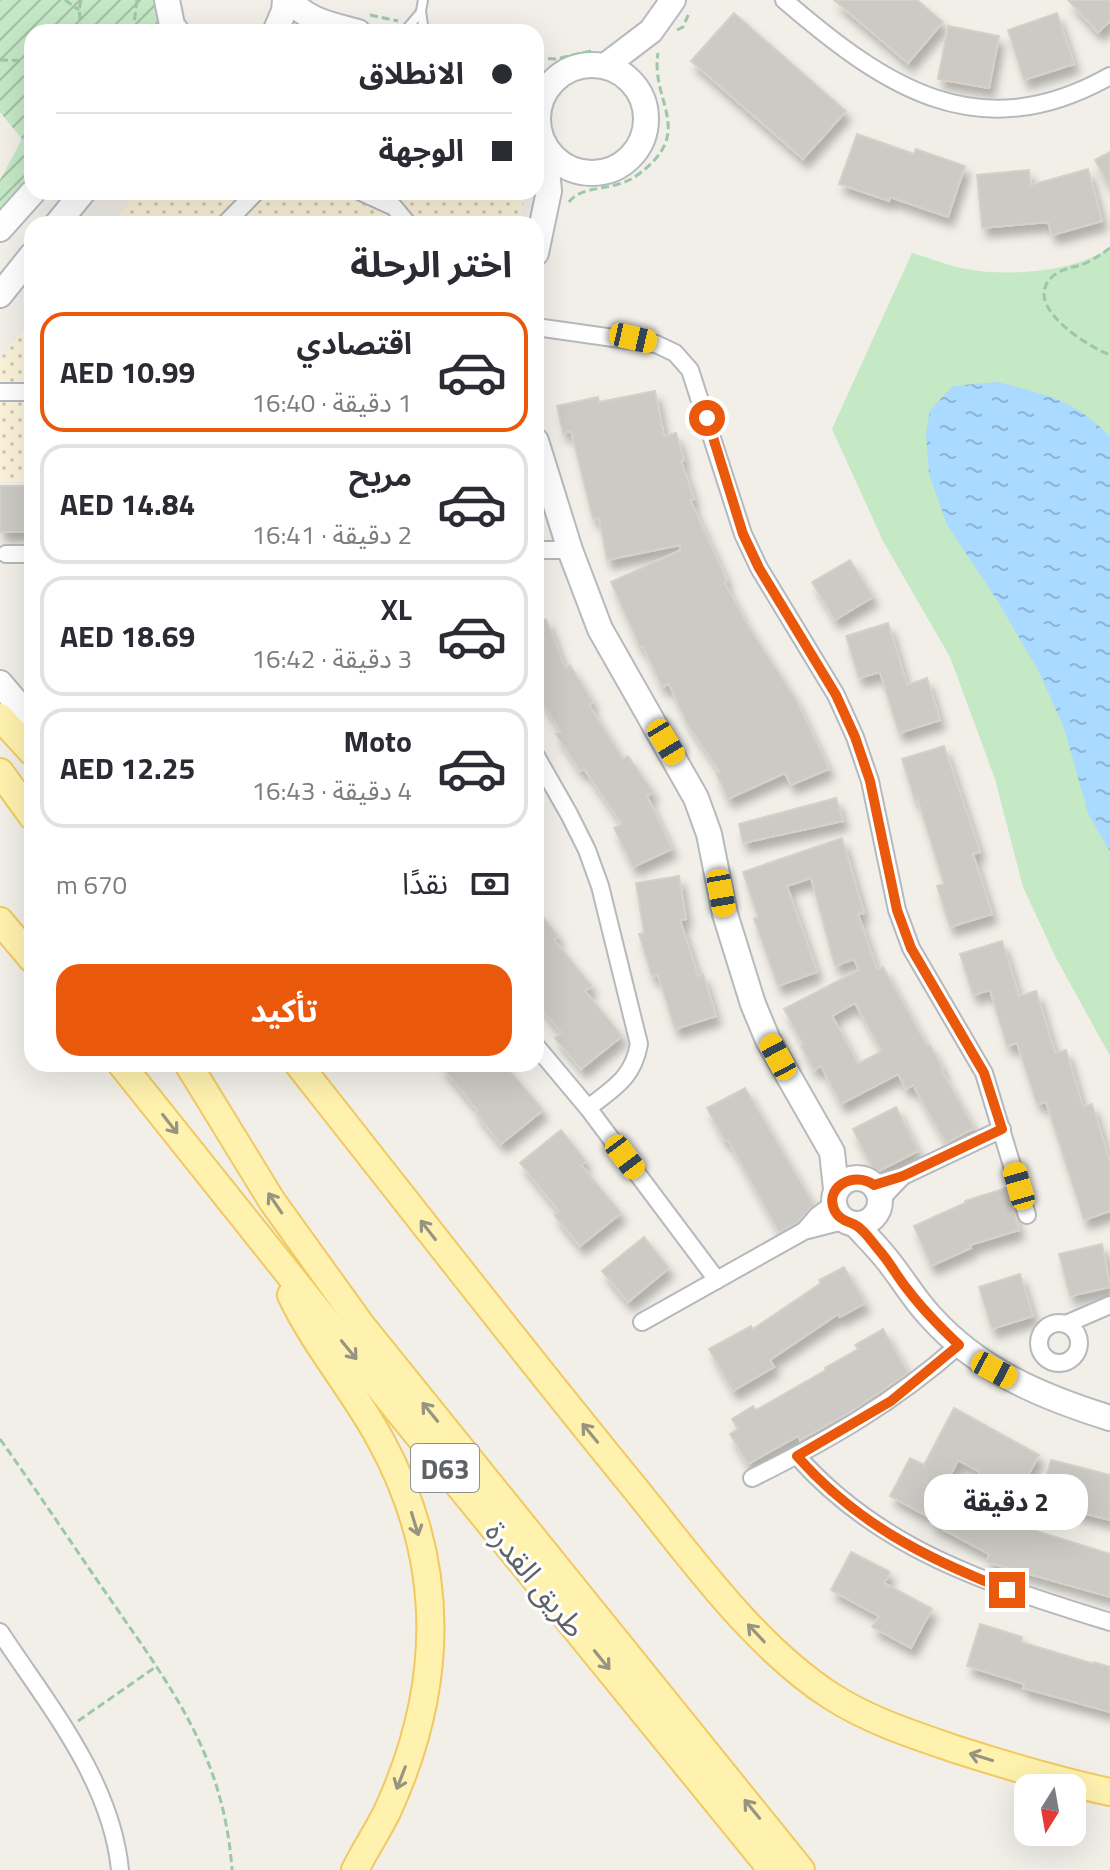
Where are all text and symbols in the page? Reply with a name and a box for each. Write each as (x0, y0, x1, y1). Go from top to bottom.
text: الانطلاق (359, 50, 464, 96)
text: الوجهة (379, 127, 464, 173)
text: اختر الرحلة (350, 236, 512, 291)
text: اقتصادي (297, 320, 412, 366)
car (607, 321, 659, 355)
icon: car (436, 336, 508, 408)
text: AED 10.99 (60, 349, 195, 395)
text: 1 دقيقة · 16:40 (252, 383, 412, 422)
route start (689, 400, 725, 436)
text: مريح (349, 452, 412, 498)
icon: car (436, 468, 508, 540)
text: AED 14.84 (60, 481, 195, 527)
text: 2 دقيقة · 16:41 (252, 515, 412, 554)
text: XL (381, 586, 412, 632)
icon: car (436, 600, 508, 672)
text: AED 18.69 (60, 613, 195, 659)
text: 3 دقيقة · 16:42 (252, 639, 412, 678)
car (643, 715, 689, 769)
text: Moto (344, 718, 412, 764)
icon: car (436, 732, 508, 804)
text: AED 12.25 (60, 745, 195, 791)
text: 4 دقيقة · 16:43 (252, 771, 412, 810)
text: نقدًا (402, 860, 448, 906)
icon: cash (468, 862, 512, 906)
text: 670 m (56, 865, 127, 904)
car (705, 867, 737, 919)
button: تأكيد (56, 964, 512, 1056)
car (756, 1030, 800, 1084)
one-way arrow (162, 1113, 179, 1134)
car (601, 1131, 649, 1183)
car (1001, 1160, 1037, 1212)
one-way arrow (266, 1193, 283, 1215)
one-way arrow (419, 1220, 436, 1241)
one-way arrow (341, 1339, 358, 1360)
car (967, 1348, 1021, 1392)
one-way arrow (421, 1402, 439, 1423)
one-way arrow (581, 1424, 599, 1444)
road number: D63 (411, 1444, 479, 1492)
callout: 2 دقيقة (925, 1474, 1089, 1530)
text: 2 دقيقة (963, 1482, 1049, 1521)
one-way arrow (409, 1511, 423, 1536)
street label: طريق القدرة (474, 1511, 598, 1647)
route end (989, 1572, 1025, 1608)
one-way arrow (747, 1623, 766, 1643)
one-way arrow (593, 1649, 611, 1670)
one-way arrow (968, 1749, 994, 1764)
one-way arrow (393, 1765, 407, 1790)
north arrow (1014, 1774, 1086, 1846)
map controls (1014, 1774, 1086, 1846)
one-way arrow (744, 1799, 761, 1820)

